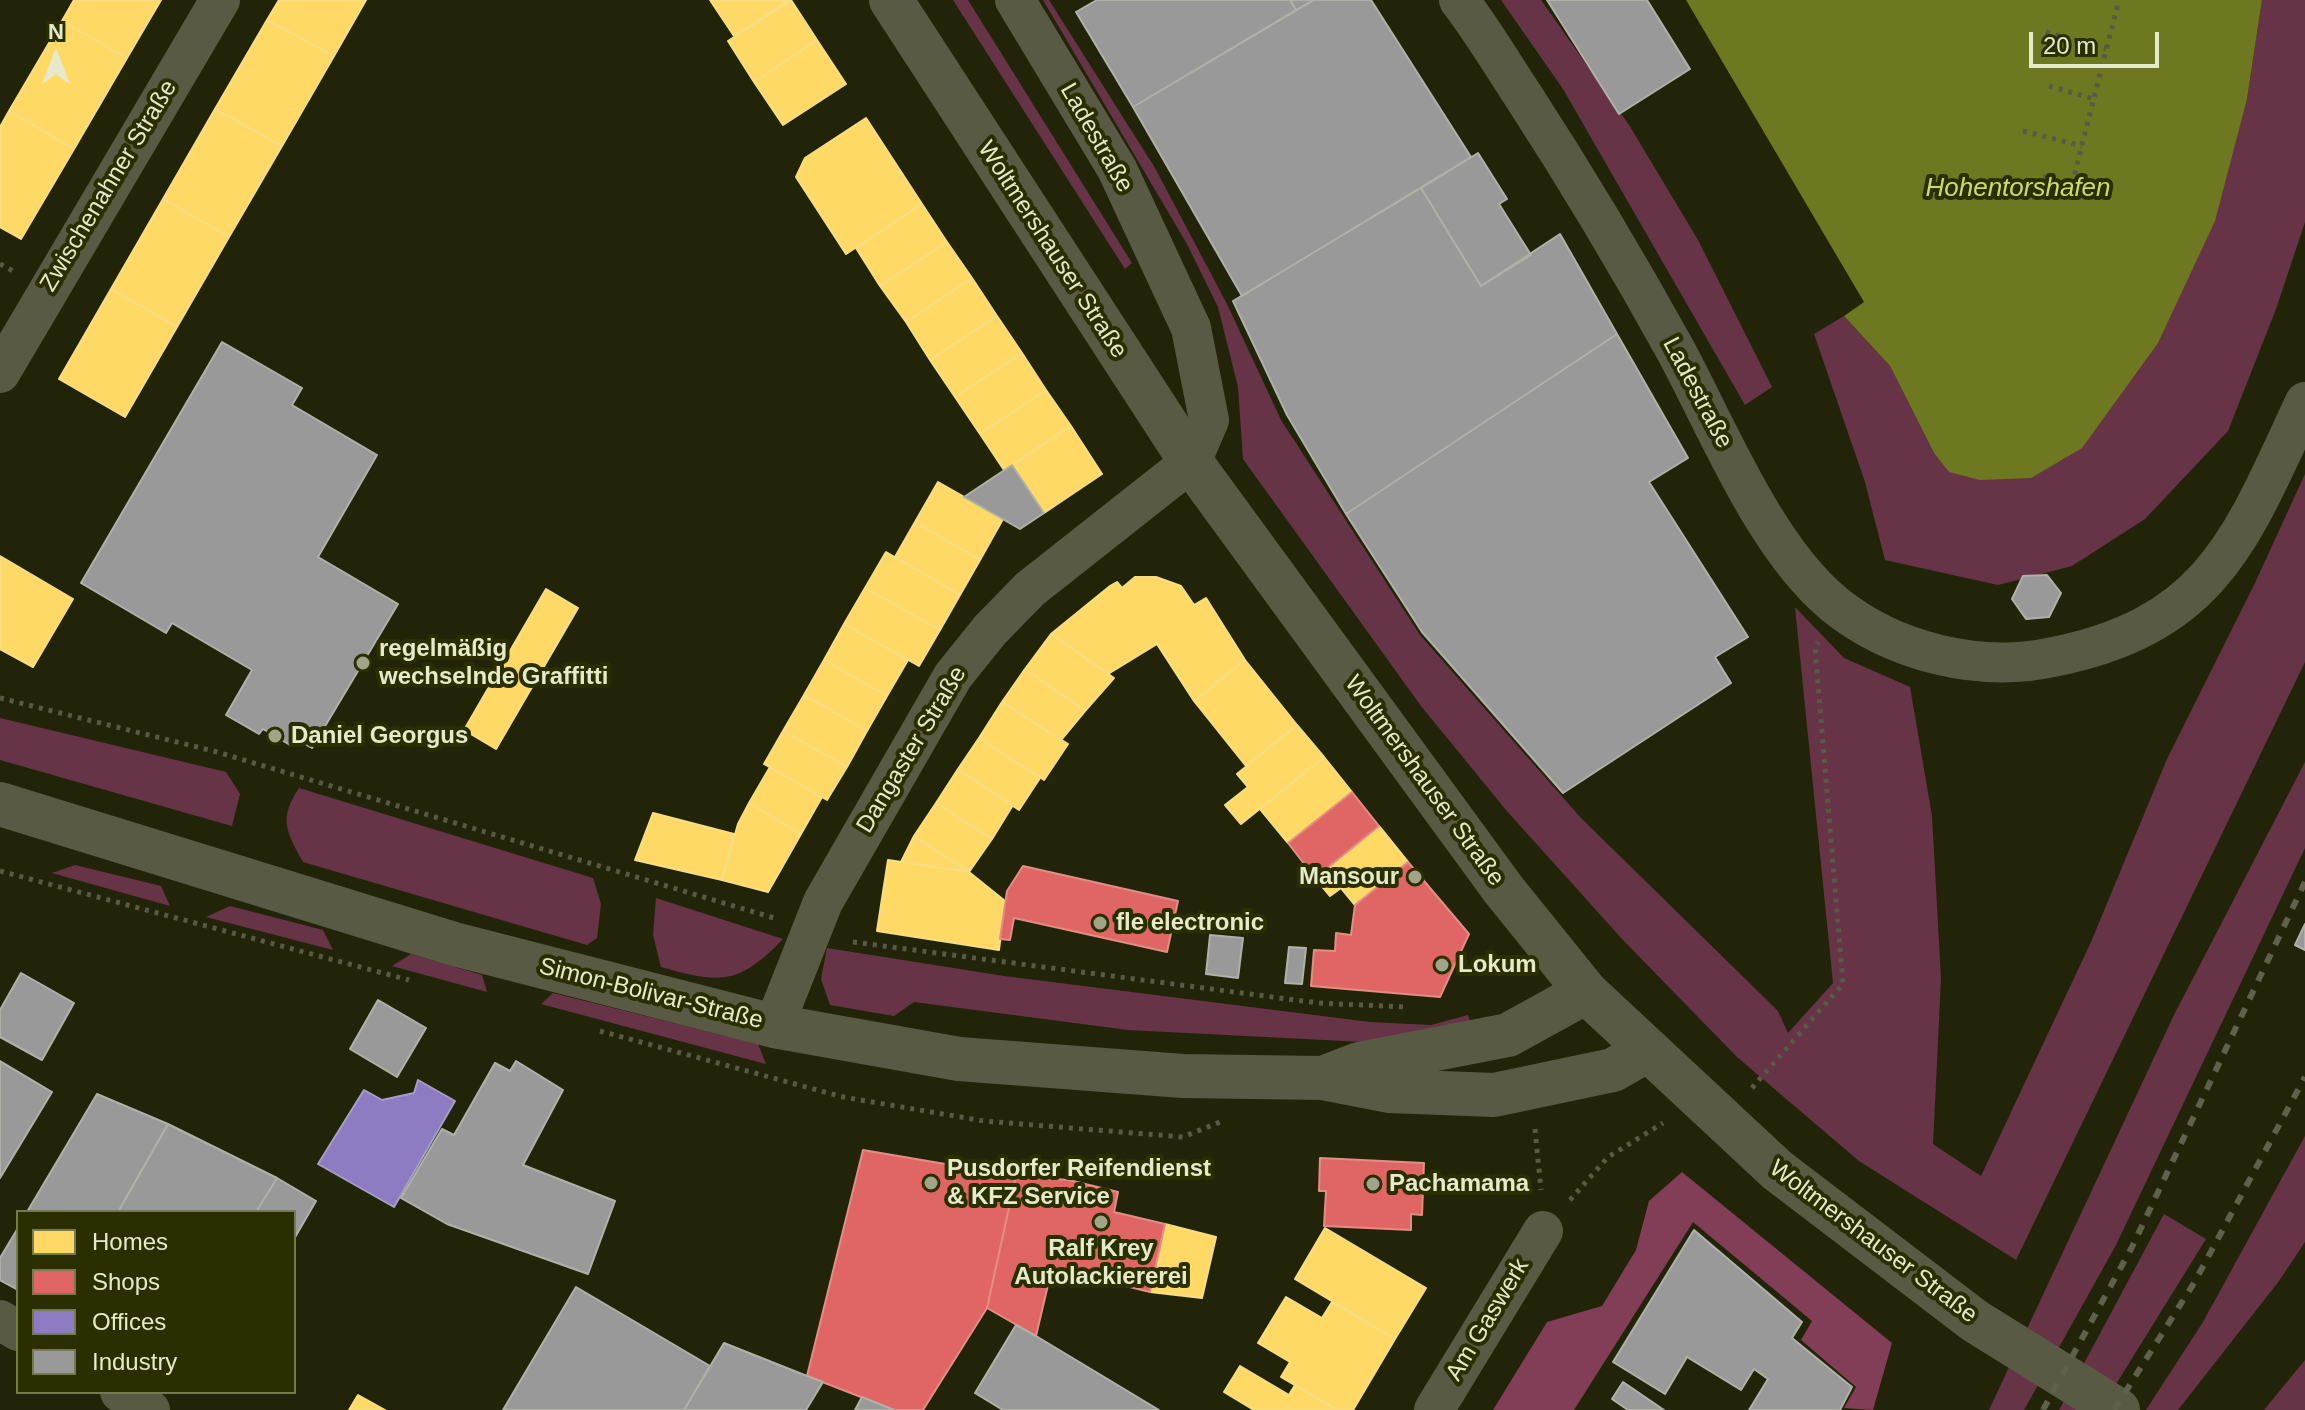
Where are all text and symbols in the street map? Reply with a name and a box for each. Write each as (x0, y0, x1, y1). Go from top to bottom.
north arrow (16, 16, 96, 96)
scale bar (2033, 16, 2163, 66)
text: N (48, 19, 64, 44)
text: 20 m (2043, 32, 2096, 59)
street label: Zwischenahner Straße (34, 75, 184, 297)
street label: Ladestraße (1053, 78, 1139, 198)
street label: Woltmershauser Straße (971, 136, 1133, 364)
water label: Hohentorshafen (1925, 173, 2111, 205)
street label: Ladestraße (1656, 333, 1738, 453)
place label: regelmäßig wechselnde Graffitti (379, 635, 608, 691)
marker: regelmäßig wechselnde Graffitti (354, 654, 372, 672)
street label: Dangaster Straße (851, 661, 973, 839)
street label: Woltmershauser Straße (1338, 670, 1510, 892)
place label: Daniel Georgus (291, 722, 468, 750)
marker: Daniel Georgus (266, 727, 284, 745)
place label: Mansour (1299, 863, 1399, 891)
marker: Mansour (1406, 868, 1424, 886)
place label: fle electronic (1116, 909, 1264, 937)
marker: fle electronic (1091, 914, 1109, 932)
place label: Lokum (1458, 951, 1537, 979)
street label: Simon-Bolivar-Straße (536, 952, 766, 1036)
marker: Lokum (1433, 956, 1451, 974)
street label: Woltmershauser Straße (1763, 1154, 1983, 1330)
place label: Pusdorfer Reifendienst & KFZ Service (947, 1155, 1211, 1211)
place label: Pachamama (1389, 1170, 1529, 1198)
marker: Pusdorfer Reifendienst & KFZ Service (922, 1174, 940, 1192)
marker: Pachamama (1364, 1175, 1382, 1193)
legend (16, 1210, 296, 1394)
marker: Ralf Krey Autolackiererei (1092, 1213, 1110, 1231)
text: Homes (92, 1228, 168, 1255)
place label: Ralf Krey Autolackiererei (1014, 1235, 1188, 1291)
street label: Am Gaswerk (1440, 1254, 1536, 1386)
text: Shops (92, 1268, 160, 1295)
text: Offices (92, 1308, 166, 1335)
text: Industry (92, 1348, 177, 1375)

